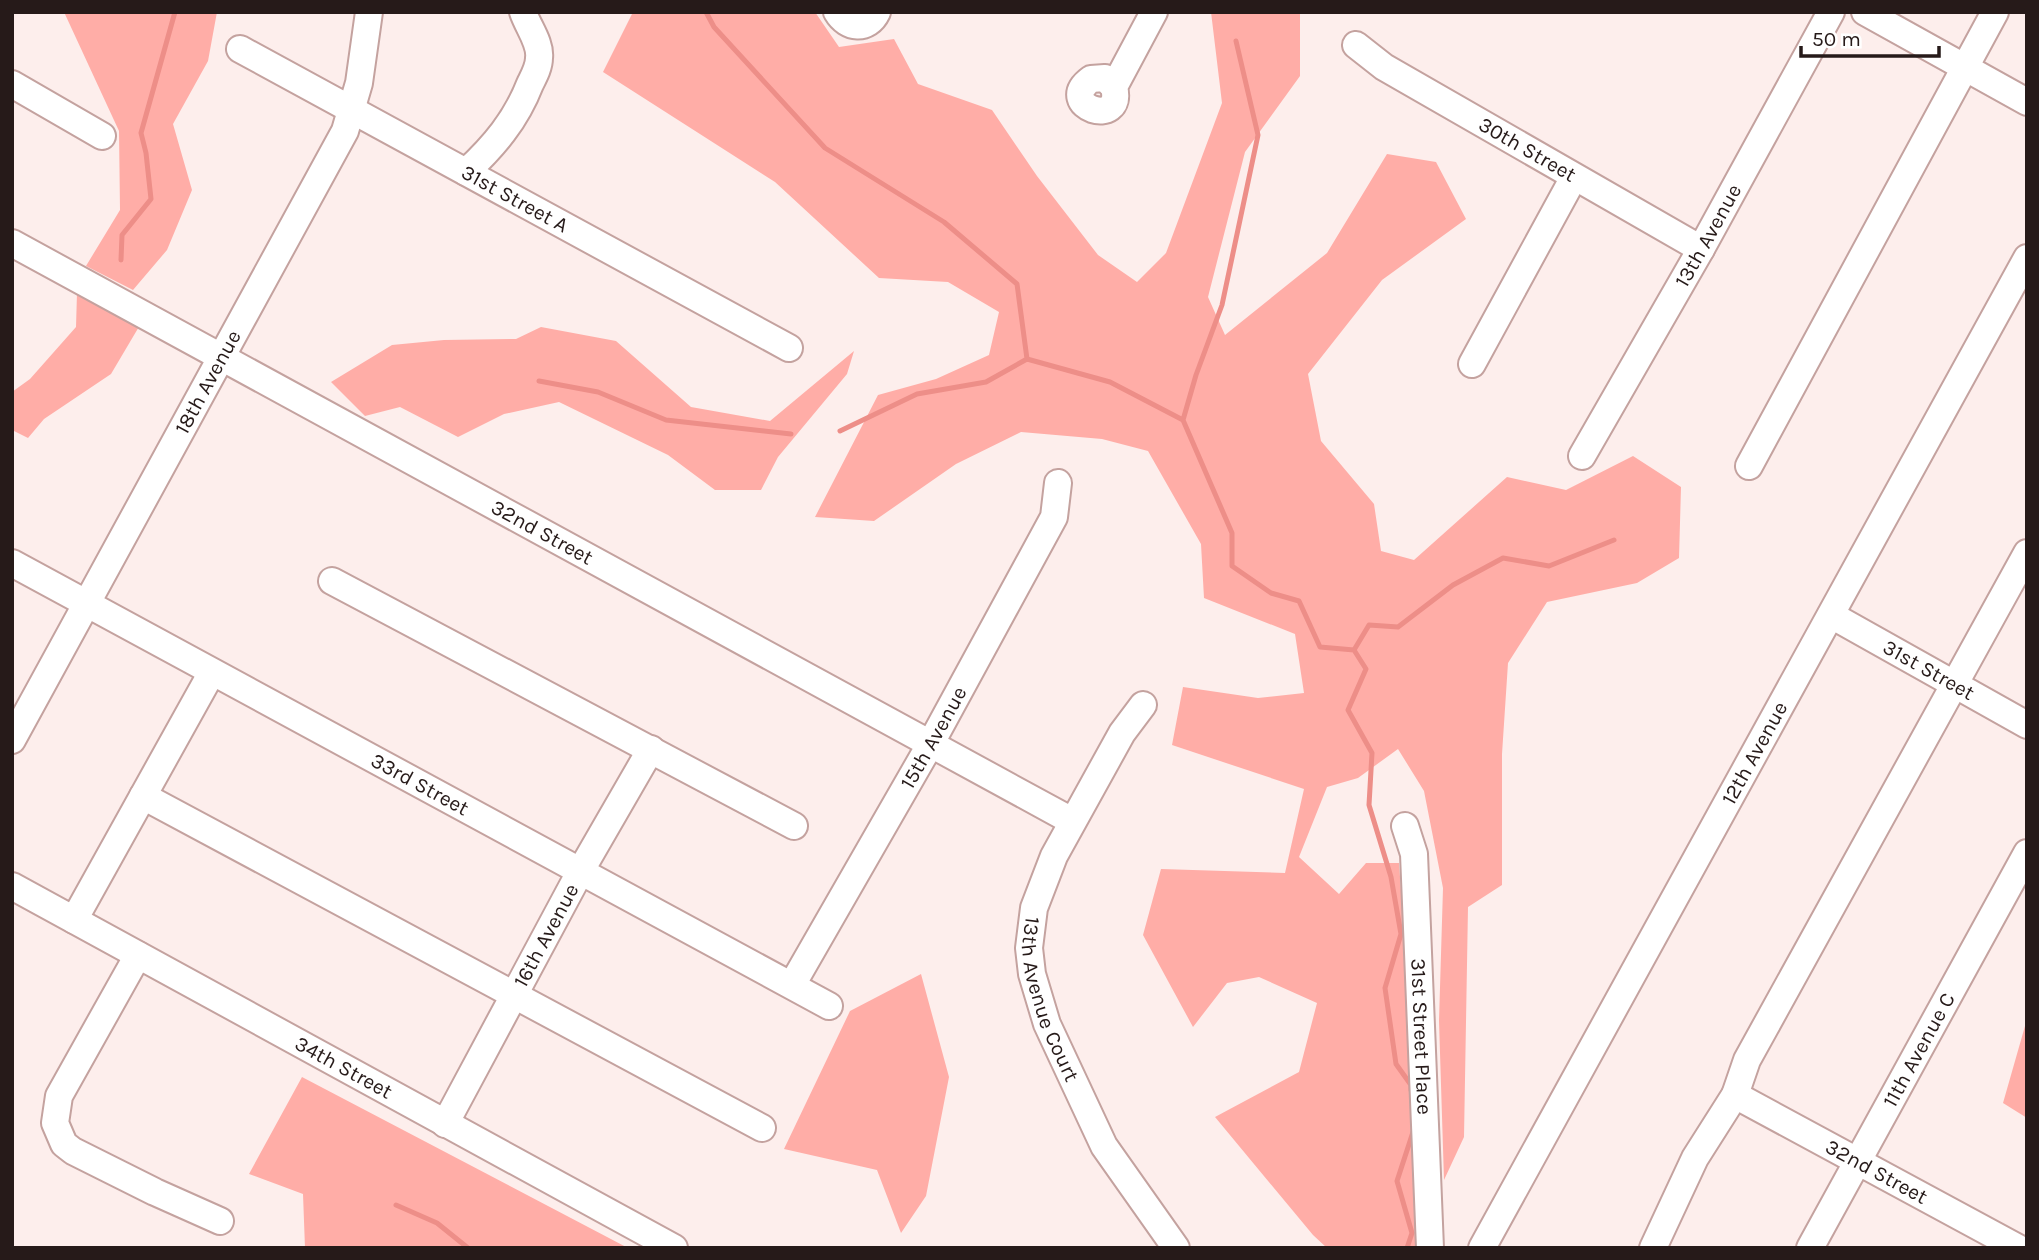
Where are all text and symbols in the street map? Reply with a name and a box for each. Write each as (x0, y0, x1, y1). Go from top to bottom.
scale bar (1801, 14, 1939, 58)
text: 50 m (1812, 27, 1861, 51)
street label: 30th Street (1475, 112, 1580, 187)
street label: 31st Street A (457, 160, 572, 237)
street label: 13th Avenue (1670, 180, 1746, 291)
street label: 18th Avenue (170, 326, 246, 438)
street label: 32nd Street (487, 495, 597, 570)
street label: 31st Street (1879, 635, 1979, 705)
street label: 15th Avenue (895, 682, 972, 793)
street label: 12th Avenue (1717, 697, 1792, 809)
street label: 33rd Street (367, 748, 473, 820)
street label: 16th Avenue (509, 880, 583, 991)
street label: 13th Avenue Court (1017, 915, 1084, 1085)
street label: 31st Street Place (1406, 958, 1437, 1115)
street label: 11th Avenue C (1878, 989, 1960, 1111)
street label: 34th Street (291, 1031, 397, 1104)
street label: 32nd Street (1821, 1134, 1932, 1209)

